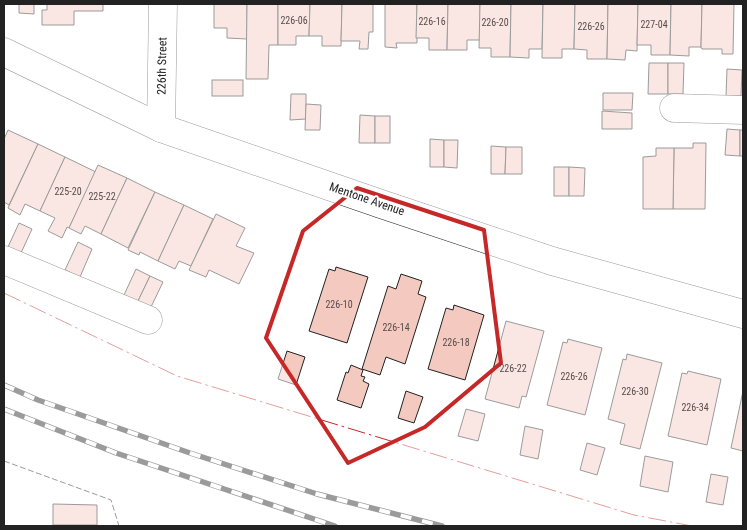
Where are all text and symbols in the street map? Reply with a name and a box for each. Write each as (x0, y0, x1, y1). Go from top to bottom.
house number: 226-06 (280, 15, 308, 26)
house number: 226-16 (418, 16, 446, 27)
house number: 226-20 (481, 17, 509, 28)
house number: 227-04 (640, 19, 668, 30)
house number: 226-26 (577, 21, 605, 32)
street label: 226th Street (154, 36, 170, 95)
street label: Mentone Avenue (328, 180, 407, 219)
house number: 225-20 (54, 186, 82, 197)
house number: 225-22 (88, 191, 116, 202)
house number: 226-10 (325, 299, 353, 310)
house number: 226-14 (382, 322, 410, 333)
house number: 226-18 (442, 337, 470, 348)
house number: 226-22 (499, 363, 527, 374)
house number: 226-26 (560, 371, 588, 382)
house number: 226-30 (621, 386, 649, 397)
house number: 226-34 (681, 402, 709, 413)

